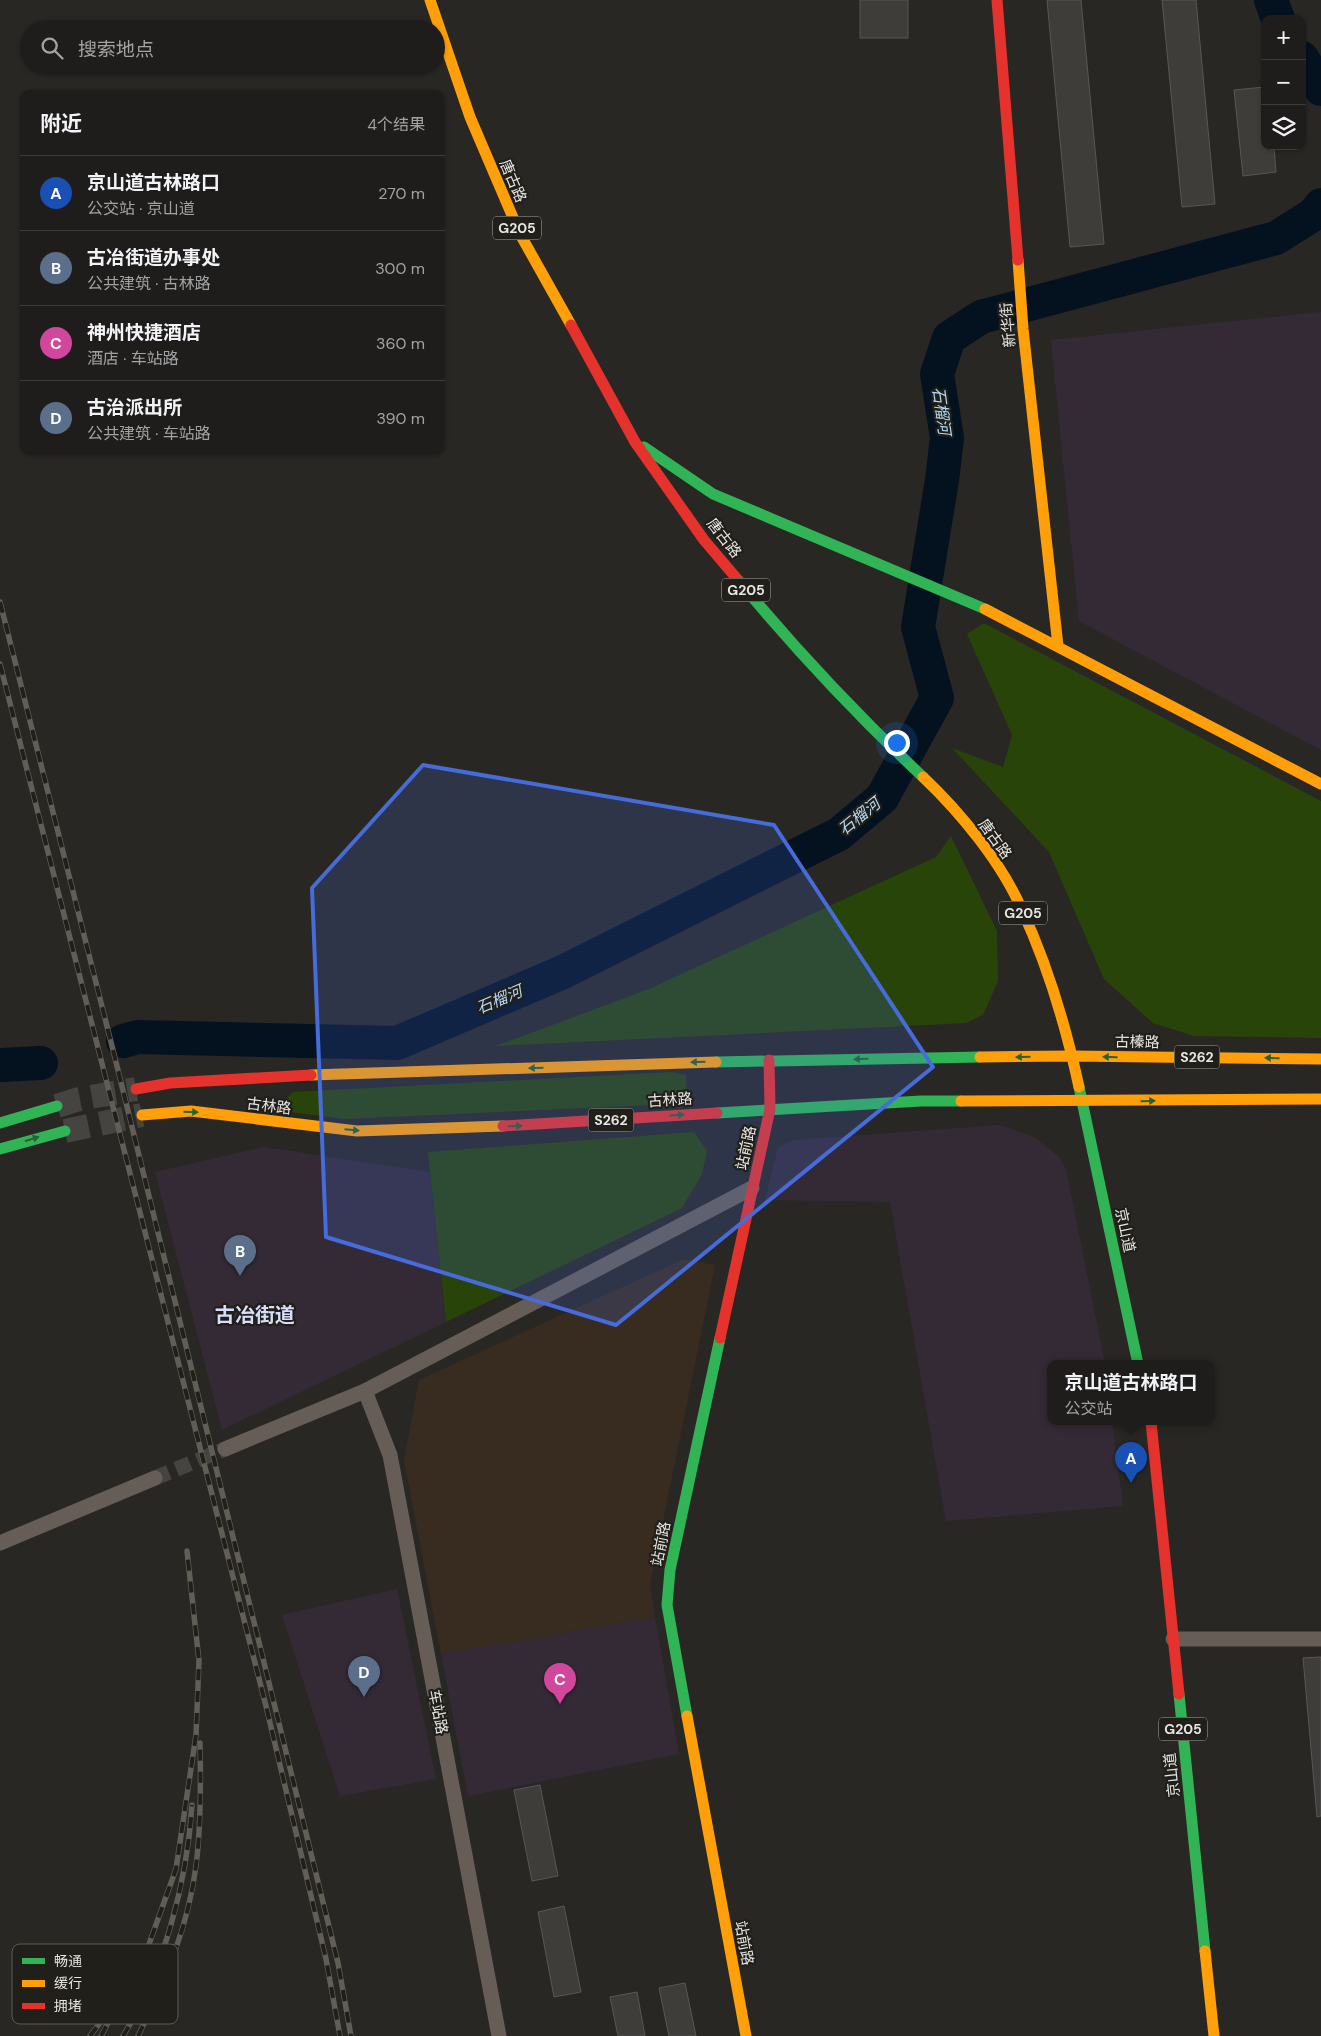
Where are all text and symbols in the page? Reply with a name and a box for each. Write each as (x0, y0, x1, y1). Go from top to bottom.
map controls (1261, 15, 1306, 150)
button: + (1261, 15, 1306, 60)
search box (20, 20, 445, 75)
icon: search (38, 34, 66, 62)
text: 搜索地点 (78, 37, 154, 62)
button: − (1261, 60, 1306, 105)
button: layers (1261, 105, 1306, 150)
text: 附近 (40, 110, 82, 138)
text: 4个结果 (367, 114, 425, 135)
street label: 唐古路 (495, 156, 531, 206)
text: 京山道古林路口 (87, 170, 220, 195)
text: A (50, 183, 62, 204)
text: 270 m (378, 183, 425, 204)
text: 公交站 · 京山道 (87, 198, 195, 219)
road number: G205 (493, 217, 541, 240)
text: 古冶街道办事处 (87, 245, 220, 270)
text: B (51, 258, 61, 279)
text: 300 m (375, 258, 425, 279)
text: 公共建筑 · 古林路 (87, 273, 211, 294)
street label: 新华街 (996, 302, 1020, 348)
text: 神州快捷酒店 (87, 320, 201, 345)
text: C (50, 333, 62, 354)
text: 360 m (376, 333, 425, 354)
text: 酒店 · 车站路 (87, 348, 179, 369)
water label: 石榴河 (928, 386, 956, 439)
text: 古治派出所 (87, 395, 182, 420)
text: D (50, 408, 62, 429)
text: 390 m (377, 408, 425, 429)
text: 公共建筑 · 车站路 (87, 423, 211, 444)
street label: 唐古路 (702, 514, 746, 562)
road number: G205 (722, 578, 770, 602)
your location (884, 730, 910, 756)
water label: 石榴河 (834, 791, 887, 840)
street label: 唐古路 (974, 815, 1016, 863)
road number: G205 (999, 901, 1047, 924)
water label: 石榴河 (473, 979, 528, 1019)
street label: 古榛路 (1114, 1032, 1160, 1052)
road number: S262 (1174, 1046, 1220, 1068)
one-way arrow (1015, 1053, 1031, 1061)
one-way arrow (1102, 1053, 1118, 1061)
one-way arrow (1264, 1054, 1280, 1062)
one-way arrow (853, 1055, 869, 1063)
one-way arrow (690, 1058, 706, 1066)
one-way arrow (528, 1064, 544, 1072)
street label: 古林路 (647, 1088, 693, 1112)
street label: 古林路 (245, 1093, 293, 1119)
one-way arrow (1140, 1096, 1156, 1104)
road number: S262 (588, 1108, 634, 1132)
one-way arrow (183, 1109, 199, 1117)
one-way arrow (669, 1111, 685, 1119)
one-way arrow (507, 1122, 523, 1130)
street label: 站前路 (732, 1124, 760, 1172)
one-way arrow (344, 1126, 360, 1134)
one-way arrow (25, 1135, 40, 1143)
street label: 京山道 (1111, 1206, 1139, 1254)
pin: B (224, 1235, 256, 1276)
district label: 古冶街道 (215, 1302, 295, 1328)
popup (1047, 1360, 1215, 1425)
text: 京山道古林路口 (1064, 1370, 1198, 1395)
text: 公交站 (1064, 1398, 1113, 1419)
pin: A (1115, 1442, 1147, 1483)
street label: 站前路 (647, 1520, 675, 1568)
pin: D (348, 1656, 380, 1697)
pin: C (544, 1663, 576, 1704)
street label: 车站路 (424, 1688, 452, 1736)
road number: G205 (1159, 1718, 1207, 1740)
street label: 京山道 (1160, 1752, 1184, 1798)
street label: 站前路 (730, 1919, 758, 1967)
legend (12, 1944, 178, 2024)
text: 畅通 (54, 1952, 82, 1970)
text: 缓行 (54, 1974, 82, 1992)
text: 拥堵 (54, 1997, 82, 2015)

